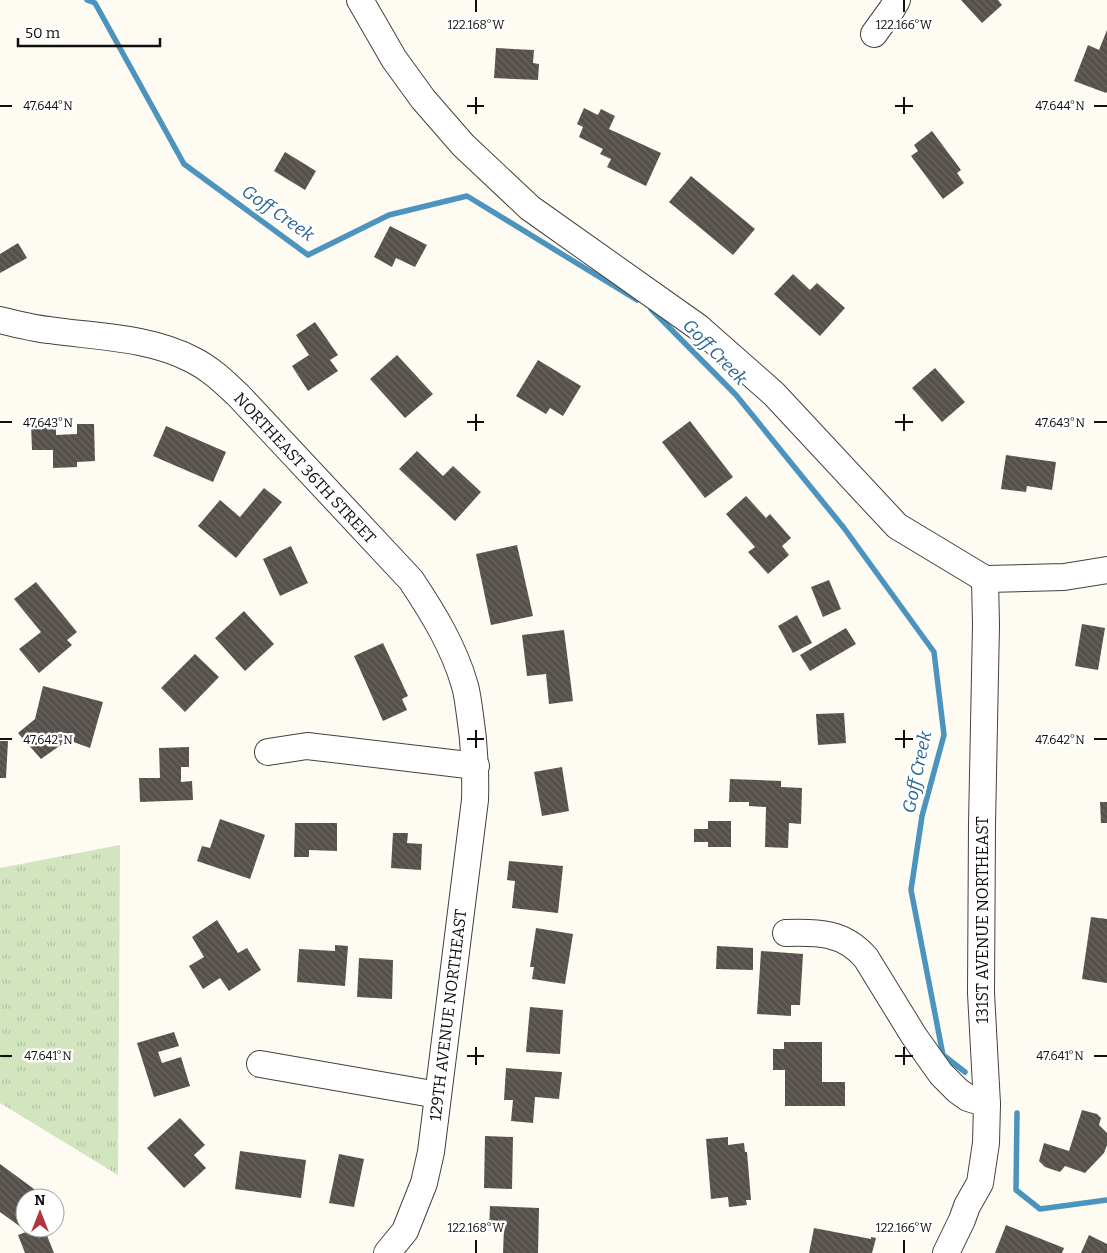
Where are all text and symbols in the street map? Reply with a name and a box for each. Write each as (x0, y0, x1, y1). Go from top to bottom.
scale bar (18, 15, 160, 47)
text: 122.168°W (448, 18, 505, 32)
text: 122.166°W (876, 18, 933, 32)
text: 50 m (25, 24, 61, 42)
text: 47.644°N (23, 99, 73, 113)
text: 47.644°N (1035, 99, 1085, 113)
water label: Goff Creek (238, 180, 319, 246)
water label: Goff Creek (678, 314, 752, 390)
street label: NORTHEAST 36TH STREET (230, 389, 380, 547)
text: 47.643°N (23, 416, 73, 430)
text: 47.643°N (1035, 416, 1085, 430)
water label: Goff Creek (898, 729, 936, 815)
text: 47.642°N (23, 733, 73, 747)
text: 47.642°N (1035, 733, 1085, 747)
street label: 131ST AVENUE NORTHEAST (973, 816, 992, 1024)
street label: 129TH AVENUE NORTHEAST (426, 908, 470, 1122)
text: 47.641°N (24, 1049, 72, 1063)
text: 47.641°N (1036, 1049, 1084, 1063)
north arrow (15, 1188, 65, 1238)
text: N (35, 1192, 46, 1209)
text: 122.168°W (448, 1221, 505, 1235)
text: 122.166°W (876, 1221, 933, 1235)

